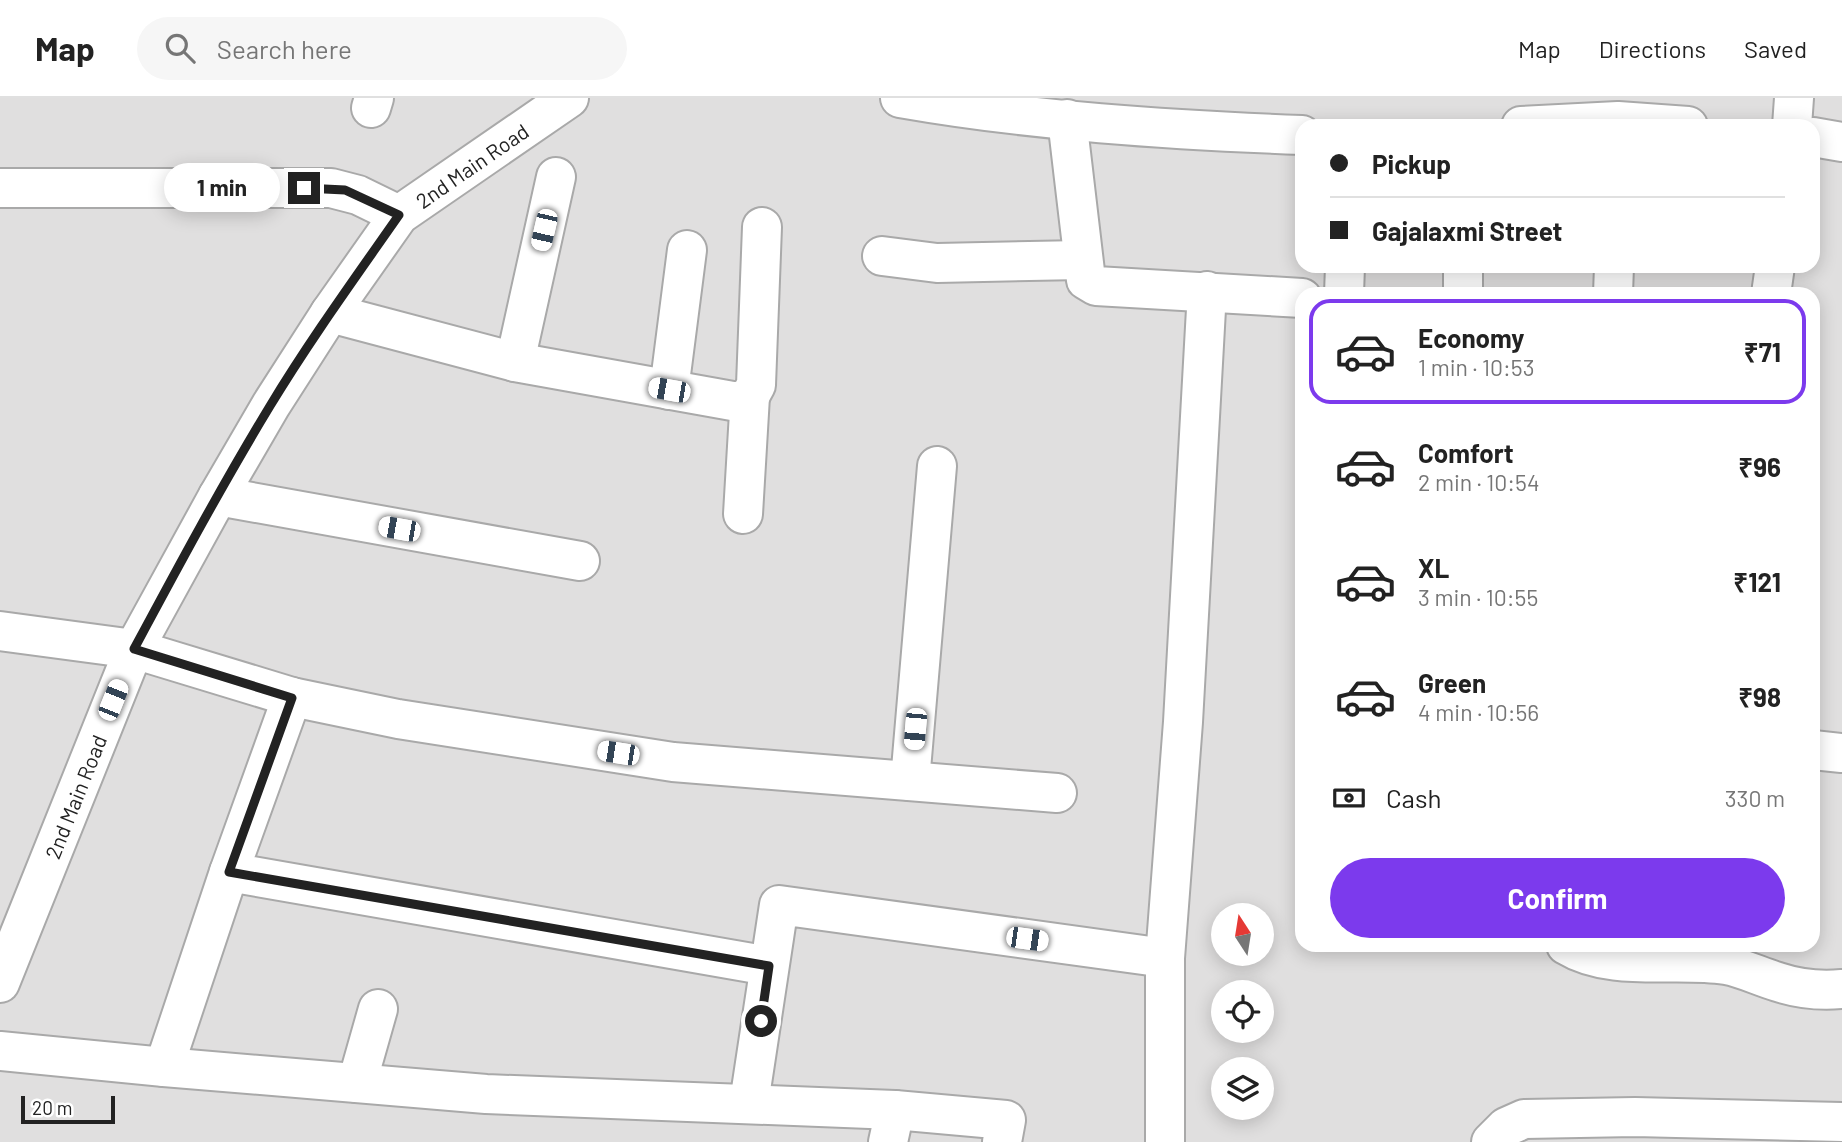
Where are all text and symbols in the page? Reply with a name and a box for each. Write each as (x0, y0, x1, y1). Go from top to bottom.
search box (137, 17, 627, 80)
text: Map (35, 28, 95, 68)
icon: search (161, 29, 199, 67)
text: Search here (217, 33, 352, 64)
text: Map (1518, 34, 1561, 63)
text: Directions (1599, 34, 1706, 63)
text: Saved (1744, 34, 1807, 63)
street label: 2nd Main Road (410, 118, 533, 213)
text: Pickup (1372, 148, 1451, 179)
callout: 1 min (164, 164, 280, 212)
route end (288, 172, 320, 204)
text: 1 min (197, 173, 247, 201)
car (530, 207, 559, 253)
text: Gajalaxmi Street (1372, 215, 1562, 246)
icon: car (1334, 320, 1397, 383)
text: Economy (1418, 322, 1524, 353)
text: ₹71 (1744, 336, 1781, 367)
text: 1 min · 10:53 (1418, 353, 1534, 381)
car (647, 376, 692, 404)
icon: car (1334, 435, 1397, 498)
text: Comfort (1418, 437, 1514, 468)
text: ₹96 (1738, 451, 1781, 482)
text: 2 min · 10:54 (1418, 468, 1540, 496)
car (377, 515, 422, 543)
icon: car (1334, 550, 1397, 613)
text: XL (1418, 552, 1449, 583)
text: ₹121 (1733, 566, 1781, 597)
text: 3 min · 10:55 (1418, 583, 1538, 611)
icon: car (1334, 665, 1397, 728)
text: Green (1418, 667, 1486, 698)
car (96, 677, 131, 723)
text: ₹98 (1738, 681, 1781, 712)
text: 4 min · 10:56 (1418, 698, 1539, 726)
car (903, 707, 928, 751)
street label: 2nd Main Road (39, 731, 111, 862)
car (596, 739, 641, 767)
icon: cash (1330, 779, 1368, 817)
text: Cash (1386, 782, 1441, 813)
text: 330 m (1725, 784, 1785, 812)
button: Confirm (1330, 858, 1785, 938)
north arrow (1211, 903, 1274, 966)
map controls (1211, 903, 1274, 1120)
car (1005, 926, 1050, 952)
button: locate (1211, 980, 1274, 1043)
route start (745, 1005, 777, 1037)
button: layers (1211, 1057, 1274, 1120)
scale bar (21, 1093, 116, 1125)
text: 20 m (32, 1096, 72, 1119)

